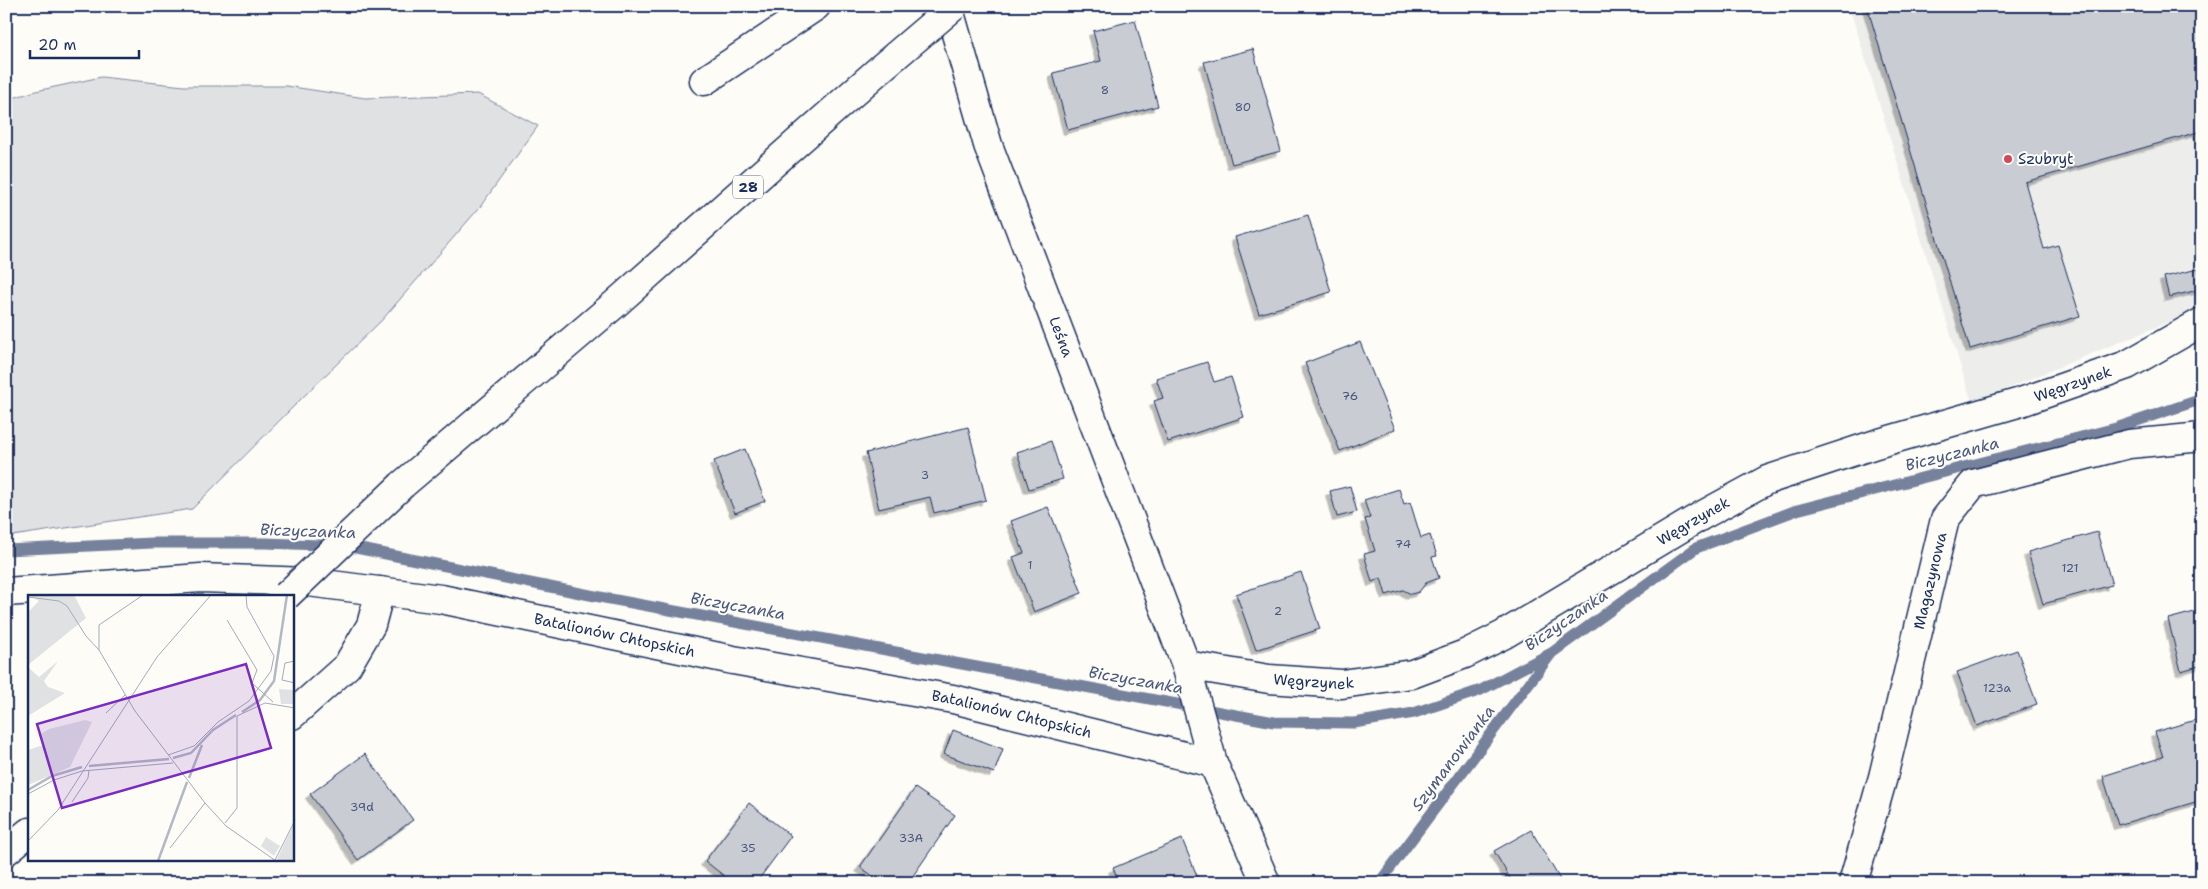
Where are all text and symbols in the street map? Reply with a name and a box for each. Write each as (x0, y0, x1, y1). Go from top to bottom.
scale bar (30, 28, 139, 60)
text: 20 m (38, 35, 77, 55)
house number: 8 (1101, 82, 1109, 98)
house number: 80 (1235, 99, 1251, 115)
place label: Szubryt (2018, 149, 2074, 169)
marker: Szubryt (2002, 153, 2014, 165)
road number: 28 (733, 176, 763, 198)
street label: Leśna (1044, 314, 1078, 361)
street label: Węgrzynek (2031, 361, 2114, 407)
house number: 76 (1342, 388, 1358, 404)
water label: Biczyczanka (1903, 432, 2001, 476)
house number: 3 (921, 467, 929, 483)
street label: Węgrzynek (1653, 492, 1733, 550)
water label: Biczyczanka (260, 519, 356, 543)
street label: Magazynowa (1909, 529, 1952, 631)
house number: 74 (1395, 536, 1411, 552)
house number: 1 (1027, 557, 1033, 573)
house number: 121 (2061, 560, 2079, 576)
water label: Biczyczanka (1520, 584, 1612, 656)
water label: Biczyczanka (689, 587, 787, 625)
inset map (28, 595, 294, 862)
house number: 2 (1274, 603, 1282, 619)
street label: Batalionów Chłopskich (532, 609, 697, 662)
water label: Biczyczanka (1087, 661, 1185, 699)
street label: Węgrzynek (1273, 669, 1355, 694)
house number: 123a (1983, 680, 2011, 696)
street label: Batalionów Chłopskich (930, 685, 1094, 743)
water label: Szymanowianka (1406, 701, 1500, 815)
house number: 39d (350, 799, 374, 815)
house number: 33A (899, 830, 924, 846)
house number: 35 (740, 840, 756, 856)

